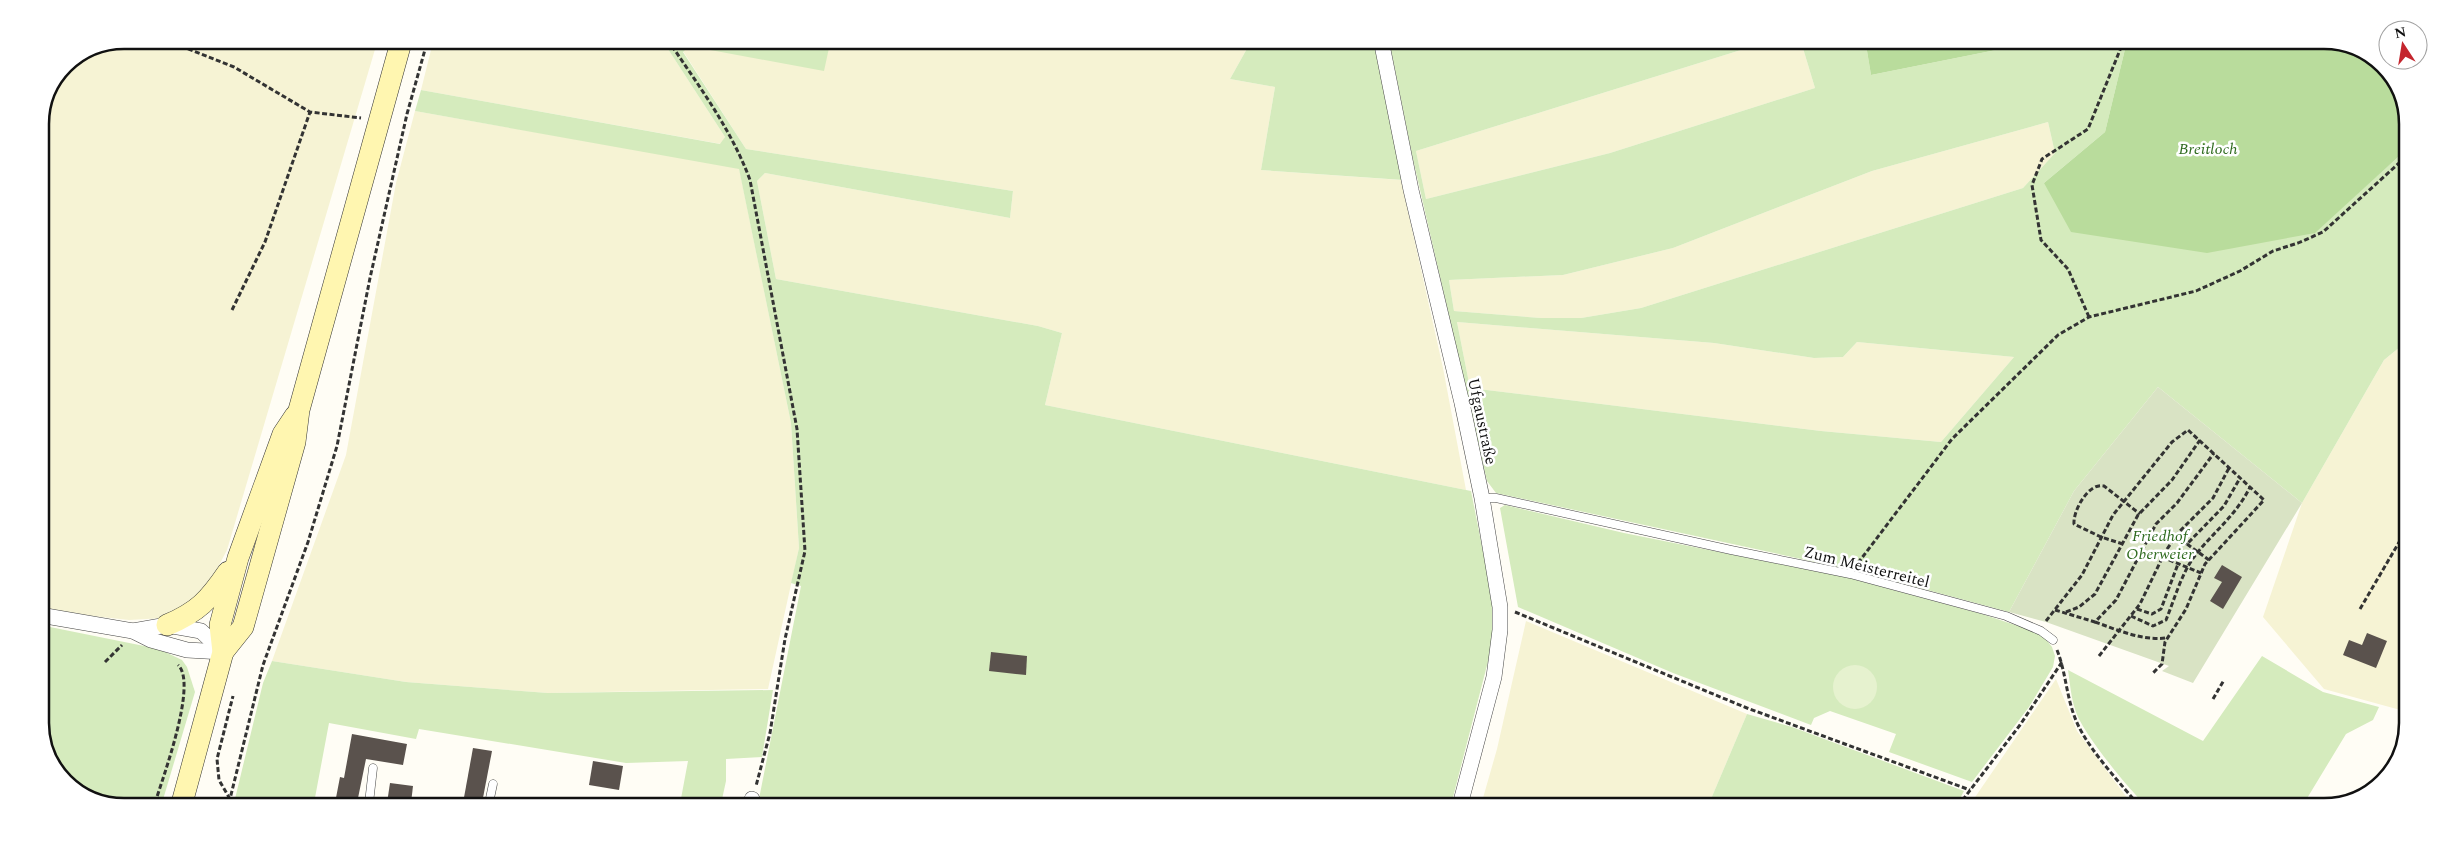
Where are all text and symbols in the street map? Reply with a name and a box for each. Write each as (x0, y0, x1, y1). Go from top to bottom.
north arrow (2378, 20, 2428, 70)
text: N (2393, 21, 2408, 44)
park label: Breitloch (2178, 137, 2238, 161)
street label: Ufgaustraße (1461, 376, 1503, 467)
park label: Friedhof Oberweier (2126, 524, 2194, 566)
street label: Zum Meisterreitel (1801, 540, 1932, 594)

